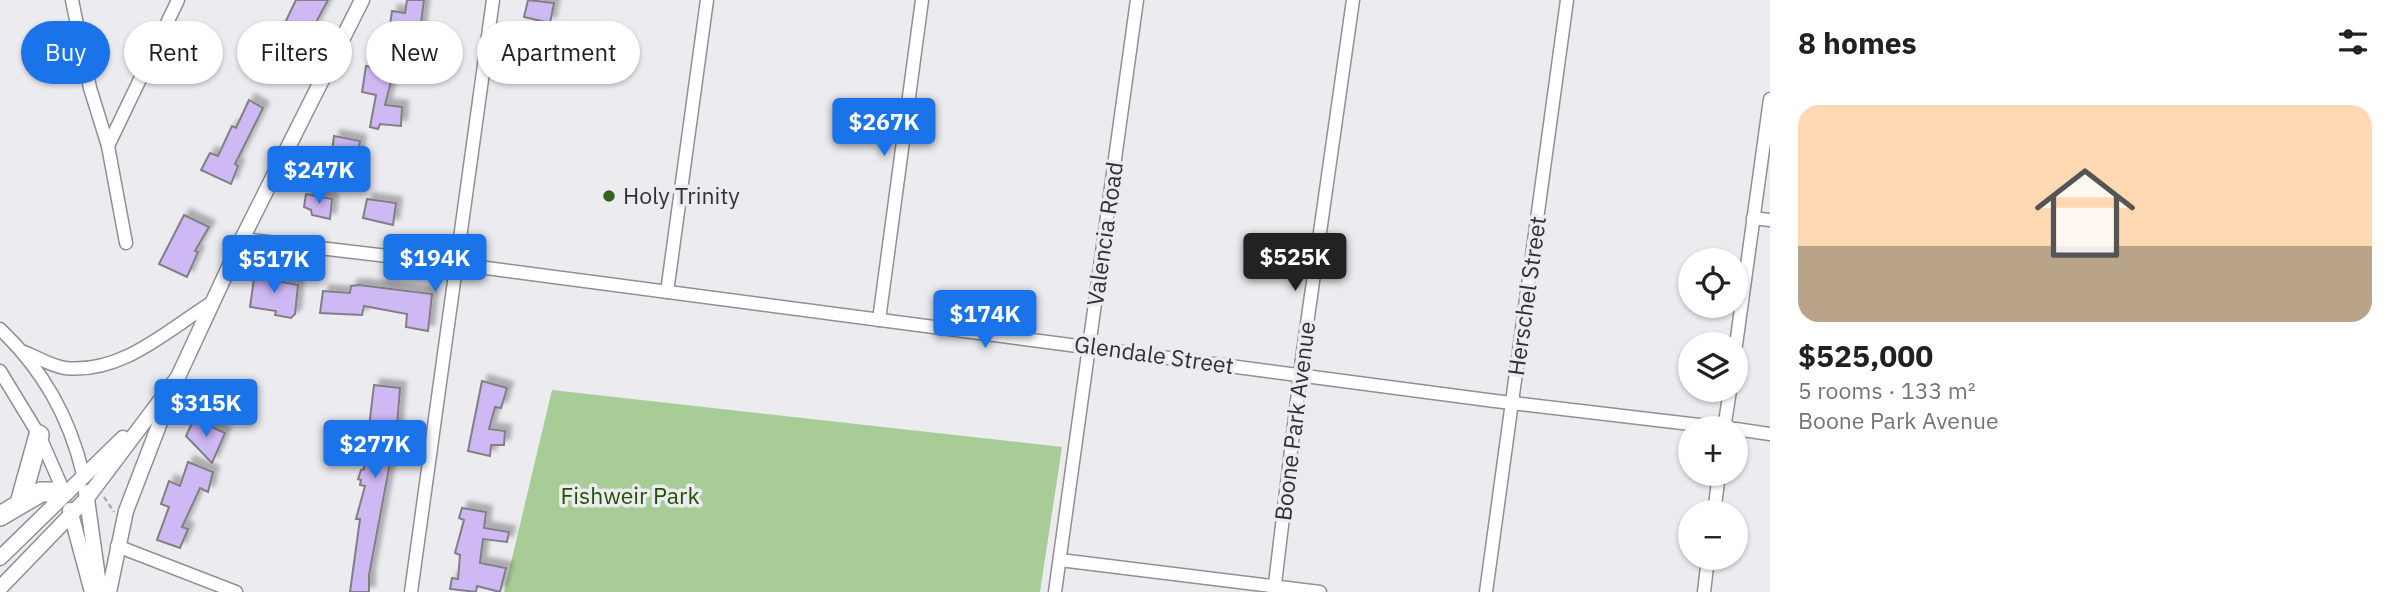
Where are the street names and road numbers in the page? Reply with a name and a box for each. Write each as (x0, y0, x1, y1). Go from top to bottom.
street label: Valencia Road (1079, 160, 1129, 308)
street label: Herschel Street (1500, 214, 1552, 377)
street label: Boone Park Avenue (1267, 319, 1321, 522)
street label: Glendale Street (1072, 328, 1236, 380)

